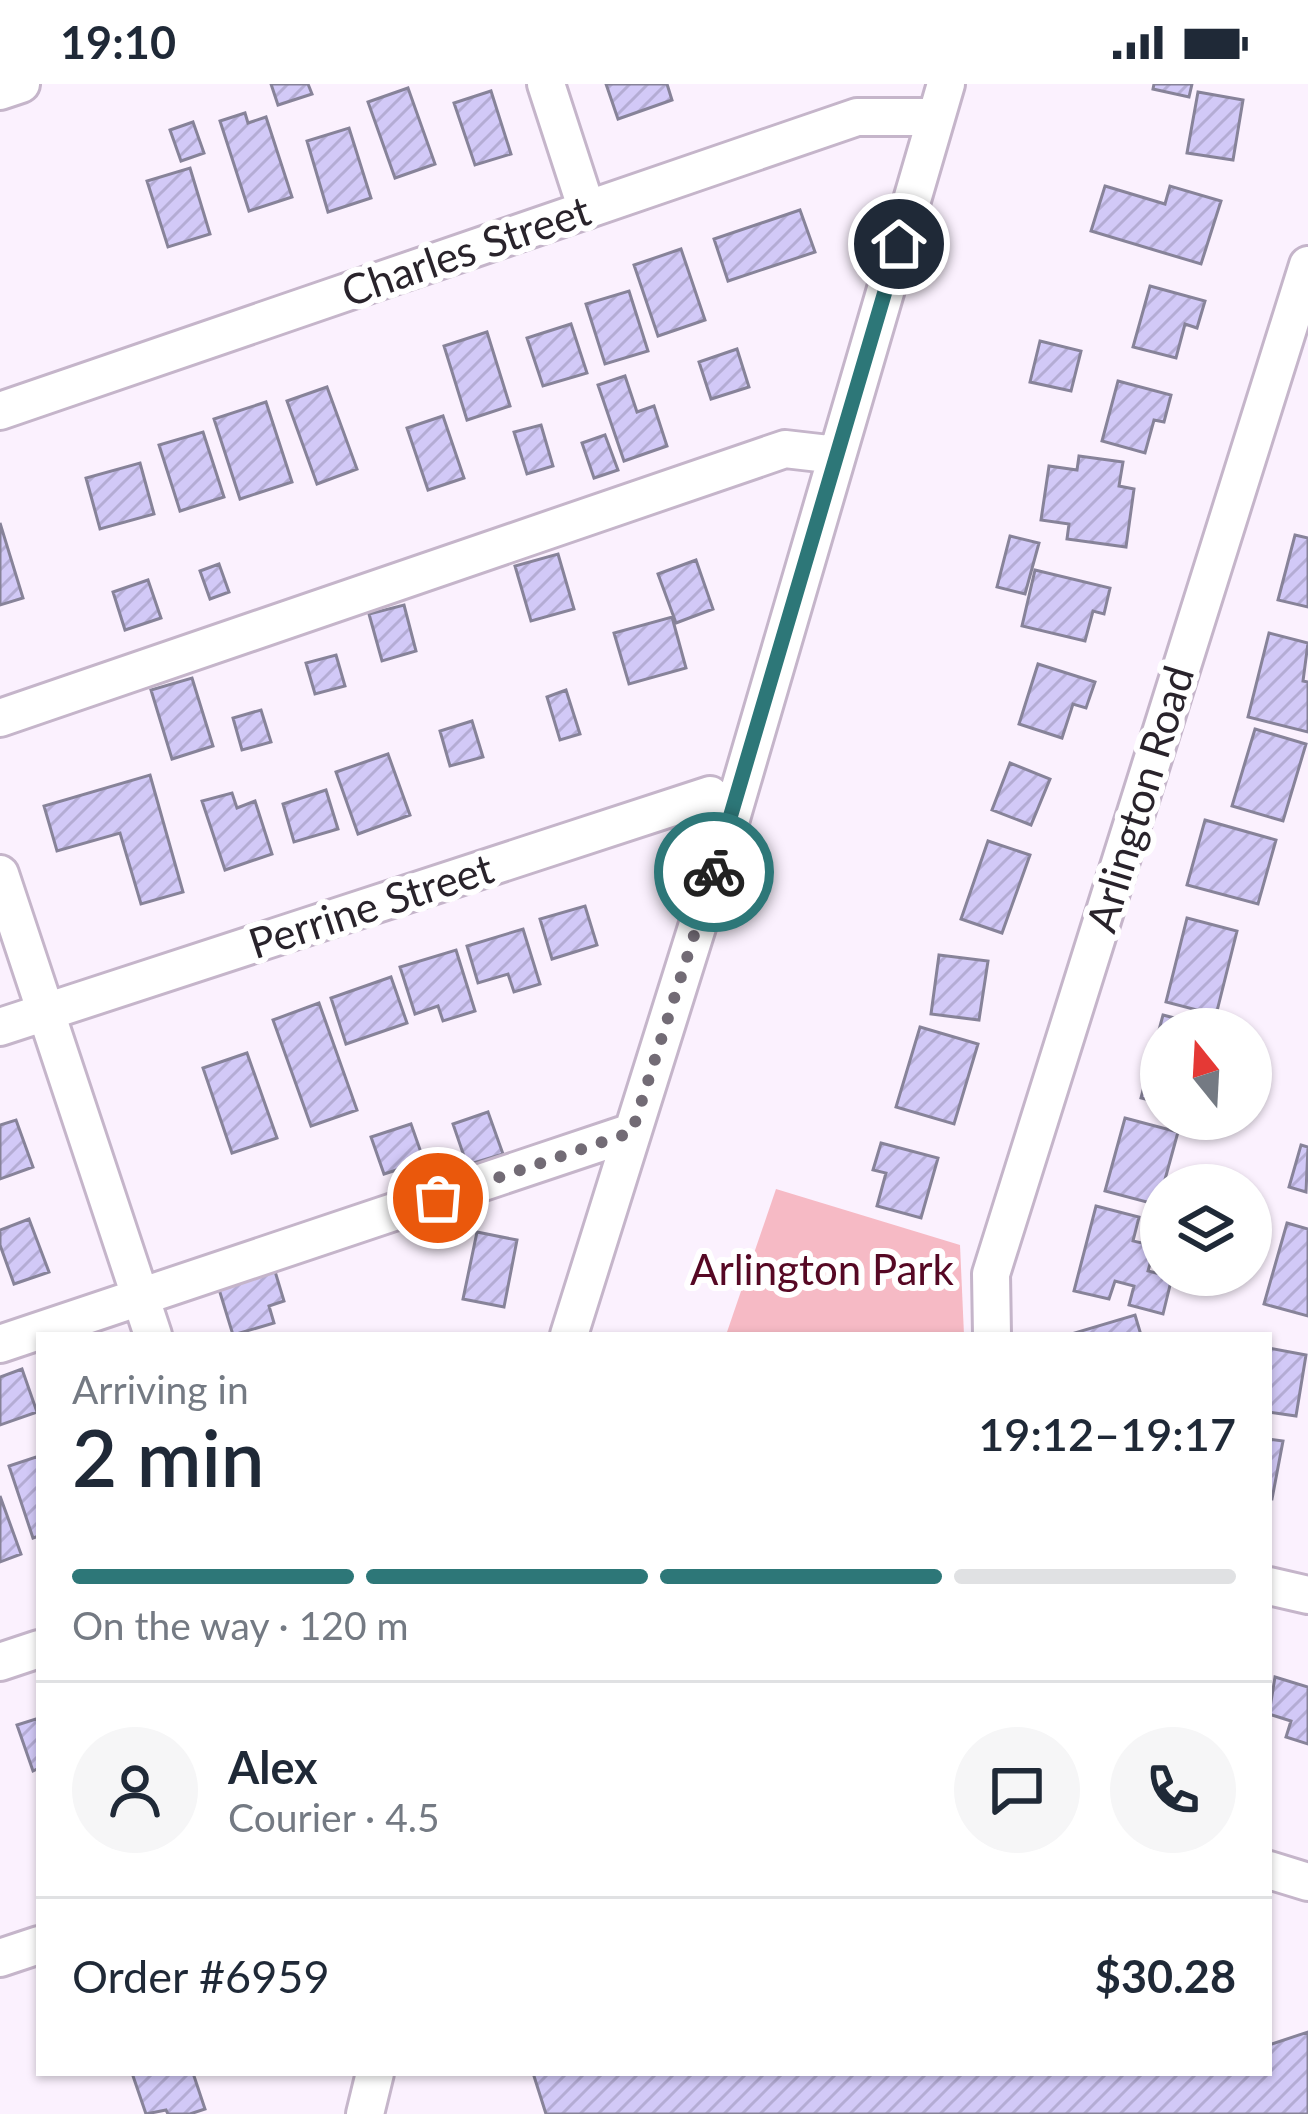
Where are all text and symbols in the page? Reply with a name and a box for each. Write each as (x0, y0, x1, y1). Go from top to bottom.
text: 19:10 (60, 15, 176, 69)
street label: Charles Street (335, 184, 596, 316)
pin (848, 193, 950, 295)
icon: home (866, 211, 932, 277)
street label: Arlington Road (1075, 660, 1203, 938)
courier (654, 812, 774, 932)
icon: bike (681, 839, 747, 905)
street label: Perrine Street (242, 842, 499, 968)
north arrow (1140, 1008, 1272, 1140)
map controls (1140, 1008, 1272, 1296)
pin (387, 1147, 489, 1249)
button: layers (1140, 1164, 1272, 1296)
icon: bag (405, 1165, 471, 1231)
park label: Arlington Park (690, 1244, 955, 1294)
text: Arriving in (72, 1366, 249, 1412)
text: 19:12–19:17 (978, 1407, 1236, 1461)
text: 2 min (72, 1410, 265, 1504)
text: On the way · 120 m (72, 1602, 409, 1648)
button: person (72, 1727, 198, 1853)
button: chat (954, 1727, 1080, 1853)
button: phone (1110, 1727, 1236, 1853)
text: Alex (228, 1740, 318, 1794)
text: Courier · 4.5 (228, 1794, 440, 1840)
text: Order #6959 (72, 1949, 330, 2003)
text: $30.28 (1095, 1949, 1236, 2003)

